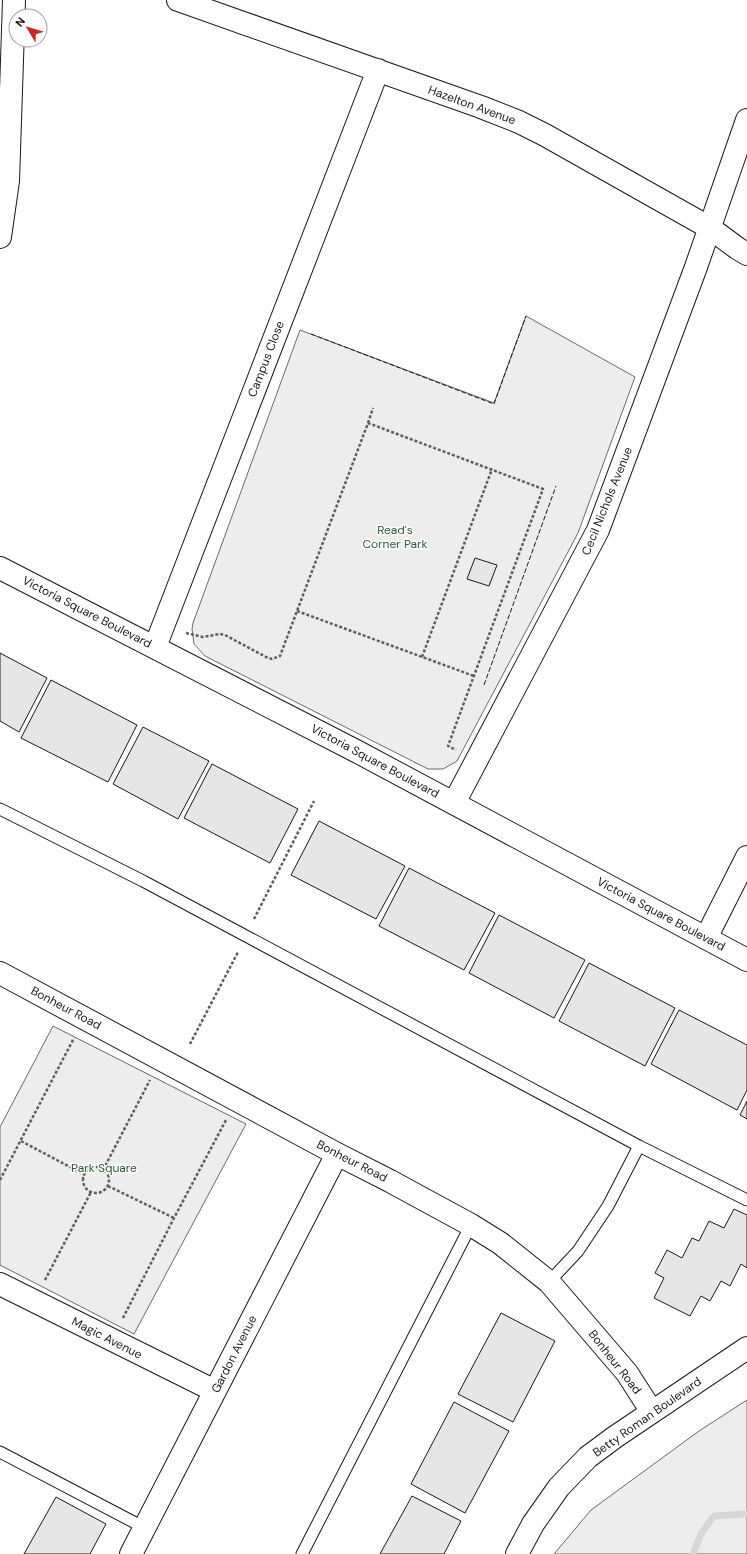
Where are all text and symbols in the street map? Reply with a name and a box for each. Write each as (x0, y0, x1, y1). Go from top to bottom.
north arrow (8, 8, 48, 48)
text: N (12, 14, 28, 29)
street label: Hazelton Avenue (426, 82, 518, 128)
street label: Campus Close (244, 318, 288, 400)
street label: Cecil Nichols Avenue (578, 444, 636, 558)
park label: Read's Corner Park (362, 522, 428, 552)
street label: Victoria Square Boulevard (20, 572, 154, 652)
street label: Victoria Square Boulevard (308, 720, 442, 802)
street label: Victoria Square Boulevard (594, 873, 728, 955)
street label: Bonheur Road (28, 983, 104, 1033)
street label: Bonheur Road (314, 1136, 390, 1186)
park label: Park Square (71, 1160, 137, 1176)
street label: Gardon Avenue (207, 1312, 261, 1396)
street label: Magic Avenue (69, 1313, 145, 1363)
street label: Bonheur Road (585, 1327, 645, 1397)
street label: Betty Roman Boulevard (590, 1373, 704, 1461)

